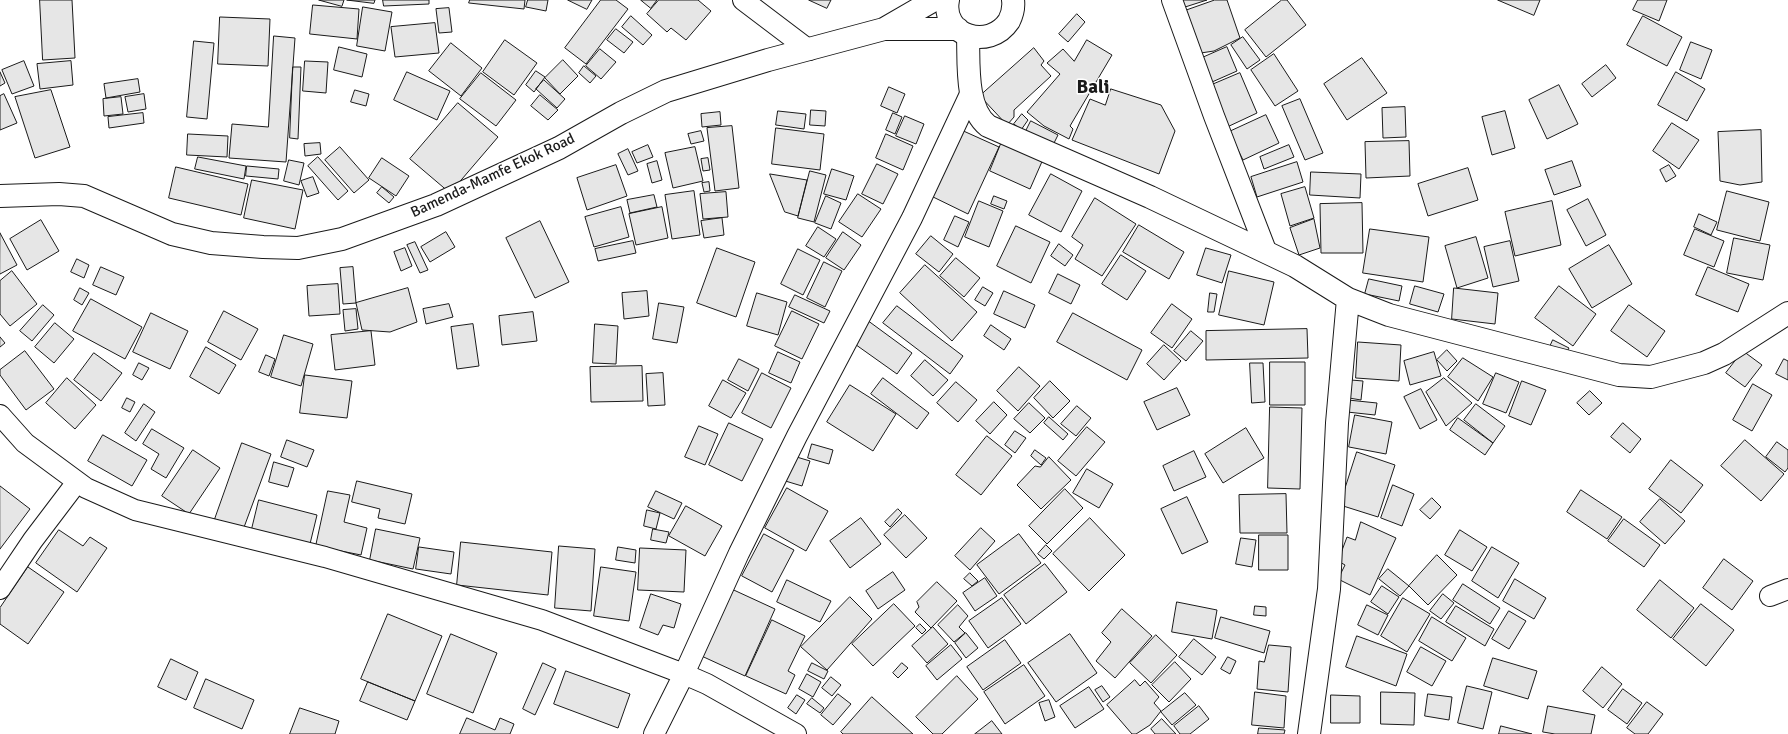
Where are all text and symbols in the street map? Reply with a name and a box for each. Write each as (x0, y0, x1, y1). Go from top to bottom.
district label: Bali (1077, 77, 1109, 99)
street label: Bamenda-Mamfe Ekok Road (408, 130, 578, 222)

